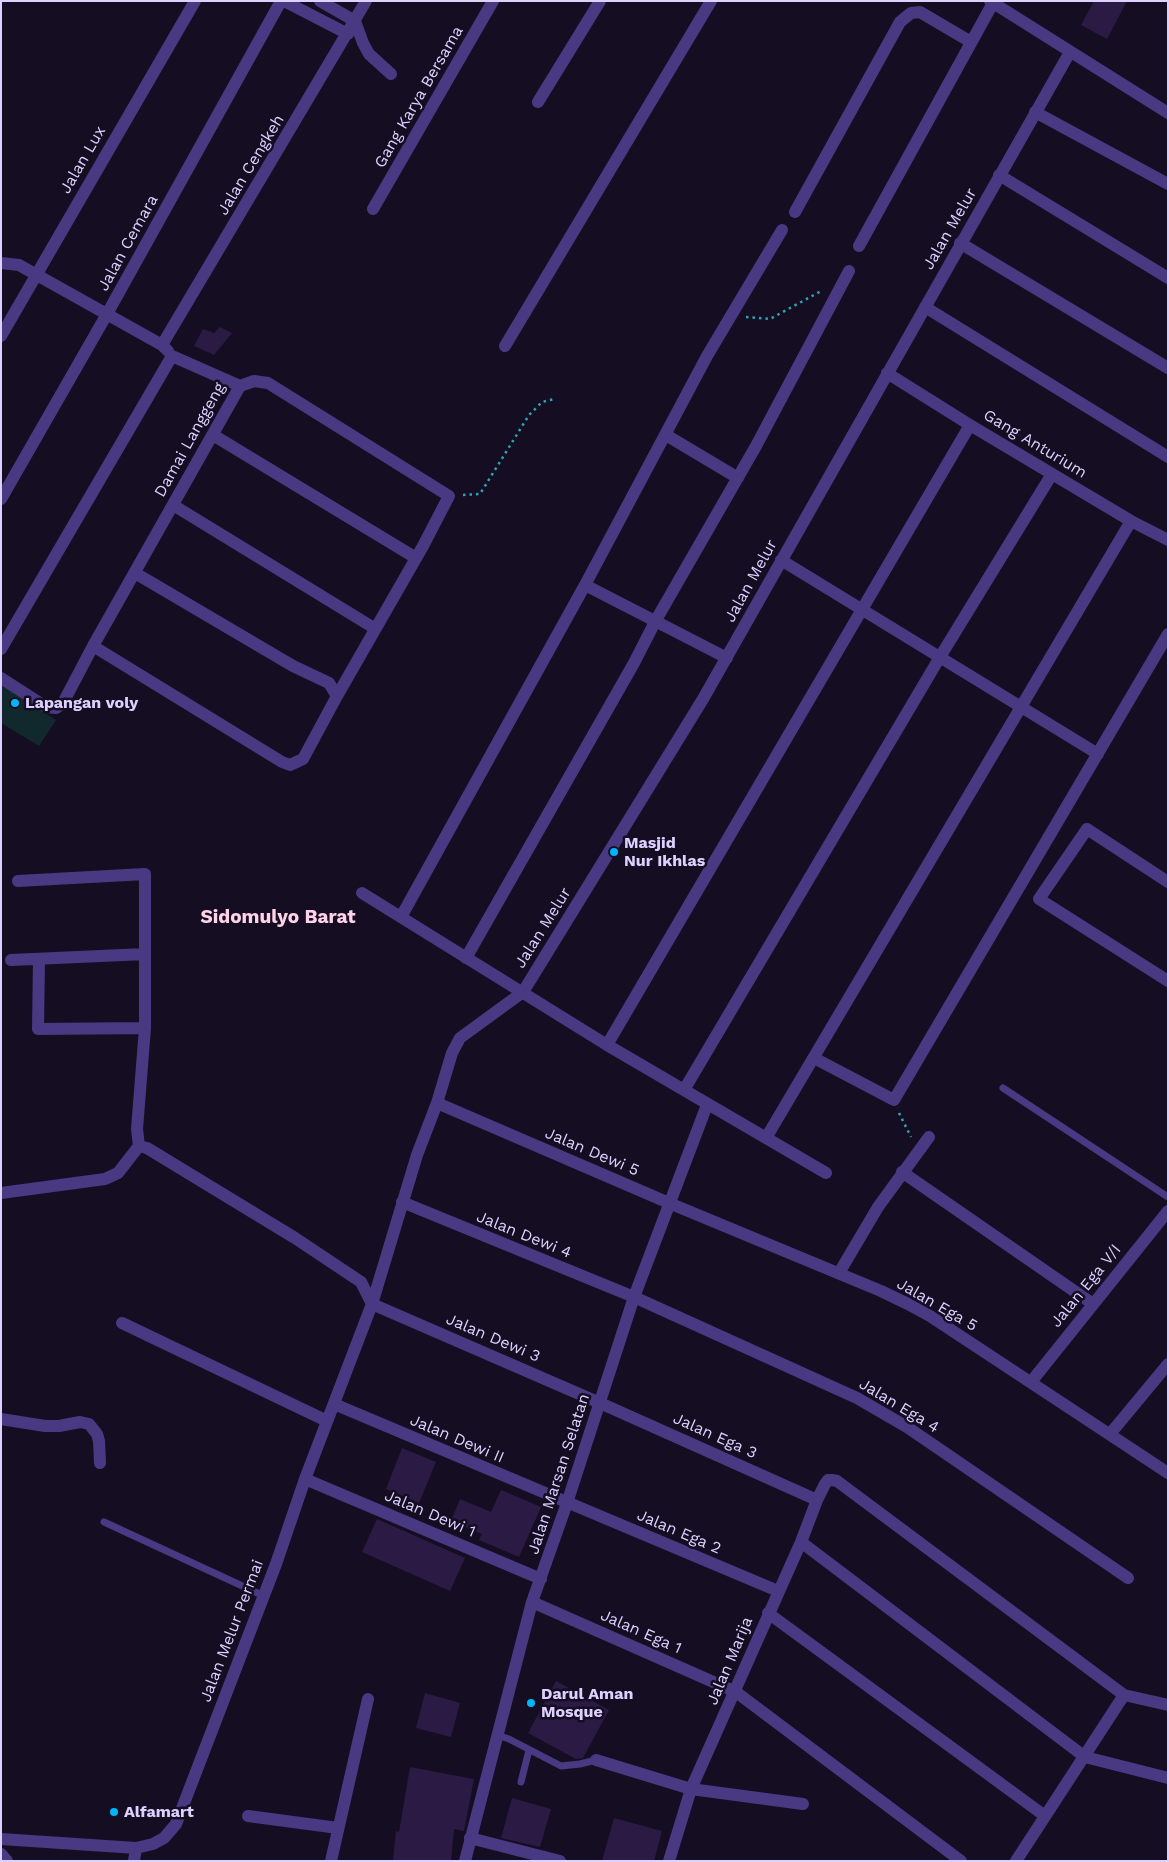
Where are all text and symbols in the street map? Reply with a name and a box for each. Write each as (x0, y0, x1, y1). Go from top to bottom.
street label: Gang Karya Bersama (371, 23, 467, 171)
street label: Jalan Cengkeh (213, 111, 289, 219)
street label: Jalan Lux (56, 123, 110, 197)
street label: Jalan Melur (919, 185, 981, 273)
street label: Jalan Cemara (94, 192, 162, 294)
street label: Damai Langgeng (151, 379, 229, 501)
street label: Gang Anturium (980, 406, 1090, 482)
street label: Jalan Melur (720, 536, 782, 626)
place label: Lapangan voly (25, 693, 138, 713)
marker: Lapangan voly (9, 697, 21, 709)
place label: Masjid Nur Ikhlas (624, 833, 705, 871)
marker: Masjid Nur Ikhlas (608, 846, 620, 858)
street label: Jalan Melur (511, 884, 575, 972)
district label: Sidomulyo Barat (201, 906, 355, 928)
street label: Jalan Dewi 5 (542, 1124, 642, 1180)
street label: Jalan Dewi 4 (474, 1207, 574, 1263)
street label: Jalan Ega V/I (1047, 1241, 1125, 1331)
street label: Jalan Ega 5 (893, 1274, 981, 1336)
street label: Jalan Dewi 3 (443, 1310, 543, 1366)
street label: Jalan Ega 4 (855, 1375, 943, 1437)
street label: Jalan Marsan Selatan (524, 1391, 594, 1557)
street label: Jalan Ega 3 (670, 1409, 760, 1463)
street label: Jalan Dewi II (407, 1411, 507, 1467)
street label: Jalan Dewi 1 (382, 1486, 478, 1542)
street label: Jalan Ega 2 (634, 1506, 724, 1558)
street label: Jalan Melur Permai (196, 1557, 268, 1705)
street label: Jalan Ega 1 (598, 1606, 684, 1658)
street label: Jalan Marija (703, 1614, 757, 1708)
place label: Darul Aman Mosque (541, 1684, 633, 1722)
marker: Darul Aman Mosque (525, 1697, 537, 1709)
place label: Alfamart (124, 1802, 194, 1822)
marker: Alfamart (108, 1806, 120, 1818)

